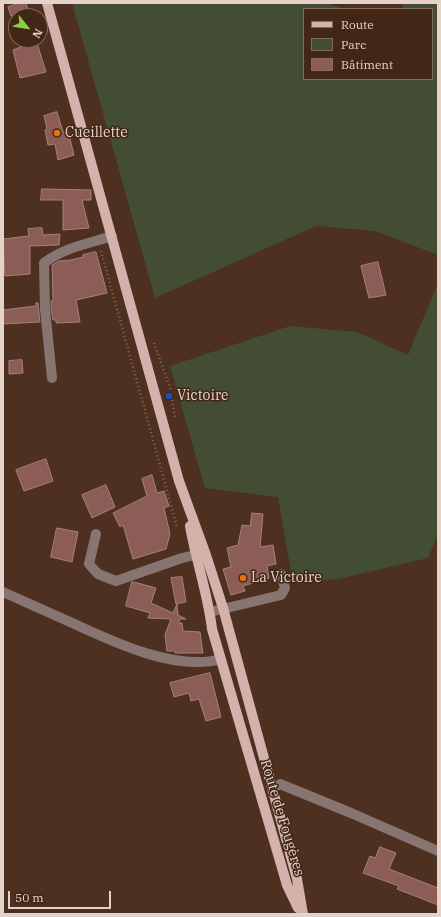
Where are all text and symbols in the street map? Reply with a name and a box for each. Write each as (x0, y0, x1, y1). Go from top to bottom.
north arrow (8, 8, 48, 48)
legend (303, 8, 433, 80)
text: Route (341, 17, 374, 32)
text: N (29, 26, 46, 41)
text: Parc (341, 37, 366, 52)
text: Bâtiment (341, 57, 393, 72)
place label: Cueillette (65, 125, 128, 141)
marker: Cueillette (52, 128, 62, 138)
place label: Victoire (177, 388, 229, 404)
marker: Victoire (164, 391, 174, 401)
place label: La Victoire (251, 570, 322, 586)
marker: La Victoire (238, 573, 248, 583)
street label: Route de Fougères (256, 758, 308, 878)
scale bar (10, 883, 113, 909)
text: 50 m (15, 890, 44, 905)

